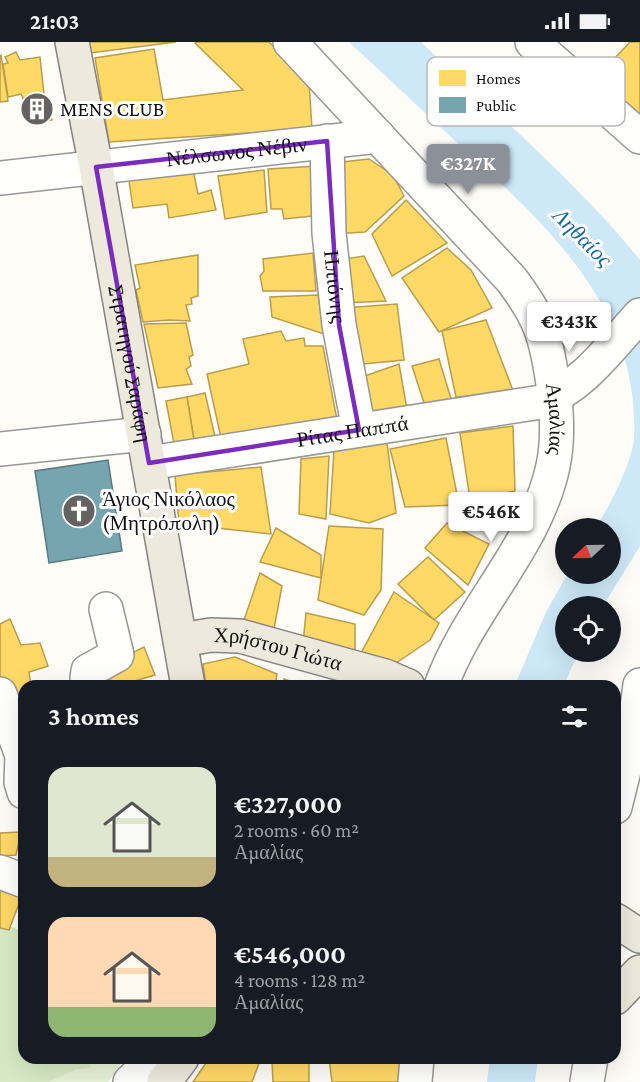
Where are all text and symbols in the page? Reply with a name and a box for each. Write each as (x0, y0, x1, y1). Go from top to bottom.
text: 21:03 (30, 9, 79, 34)
legend (427, 57, 625, 126)
text: Homes (476, 70, 521, 87)
building icon: MENS CLUB (19, 91, 55, 127)
place label: MENS CLUB (60, 97, 164, 121)
text: Public (476, 97, 516, 114)
street label: Νέλσωνος Νέβιν (165, 132, 308, 171)
pin: €327K (426, 144, 510, 195)
text: €327K (441, 152, 495, 174)
water label: Ληθαίος (547, 201, 618, 273)
street label: Ηπιόνης (319, 249, 351, 325)
street label: Στρατηγού Σαράφη (105, 283, 157, 444)
pin: €343K (527, 302, 611, 353)
text: €343K (541, 310, 597, 332)
street label: Αμαλίας (541, 381, 569, 457)
street label: Ρίτας Παππά (295, 411, 410, 452)
place label: Άγιος Νικόλαος (Μητρόπολη) (102, 487, 236, 535)
pin: €546K (449, 492, 533, 543)
church icon: Άγιος Νικόλαος (Μητρόπολη) (61, 493, 97, 529)
text: €546K (462, 500, 520, 522)
north arrow (555, 518, 621, 584)
map controls (555, 518, 621, 662)
button: locate (555, 596, 621, 662)
street label: Χρήστου Γιώτα (213, 623, 345, 676)
icon: filters (558, 700, 591, 733)
text: 3 homes (48, 702, 139, 731)
text: €327,000 (234, 790, 342, 819)
icon: home (96, 791, 168, 863)
text: 2 rooms · 60 m² (234, 819, 359, 841)
text: Αμαλίας (234, 841, 303, 863)
text: €546,000 (234, 940, 346, 969)
icon: home (96, 941, 168, 1013)
text: 4 rooms · 128 m² (234, 969, 365, 991)
text: Αμαλίας (234, 991, 303, 1013)

